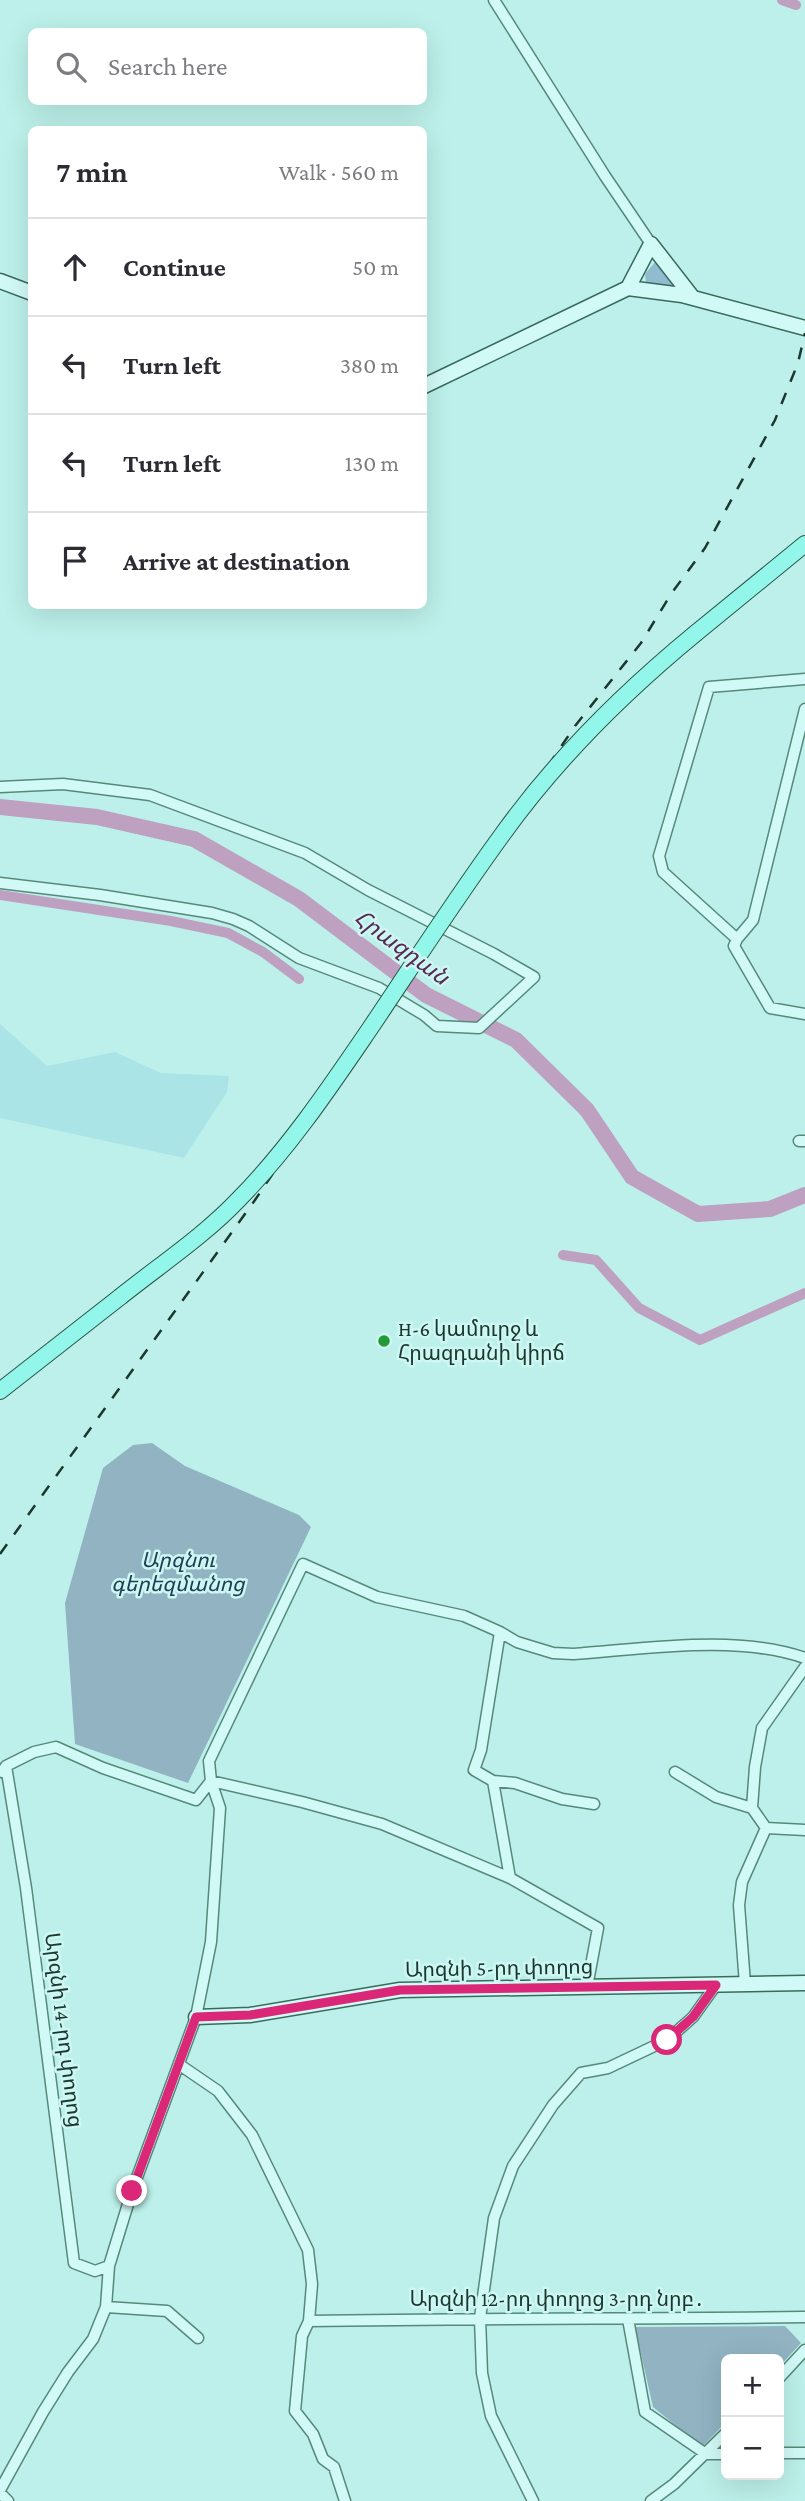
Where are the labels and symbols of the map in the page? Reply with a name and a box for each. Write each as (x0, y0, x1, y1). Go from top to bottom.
water label: Հրազդան (349, 904, 455, 991)
place label: H-6 կամուրջ և Հրազդանի կիրճ (398, 1317, 565, 1365)
marker: H-6 կամուրջ և Հրազդանի կիրճ (376, 1333, 392, 1349)
park label: Արզնու գերեզմանոց (111, 1548, 246, 1597)
street label: Արզնի 14-րդ փողոց (40, 1931, 88, 2129)
street label: Արզնի 5-րդ փողոց (405, 1954, 593, 1982)
route start (651, 2024, 682, 2055)
route end (116, 2175, 147, 2206)
street label: Արզնի 12-րդ փողոց 3-րդ նրբ․ (409, 2287, 705, 2311)

